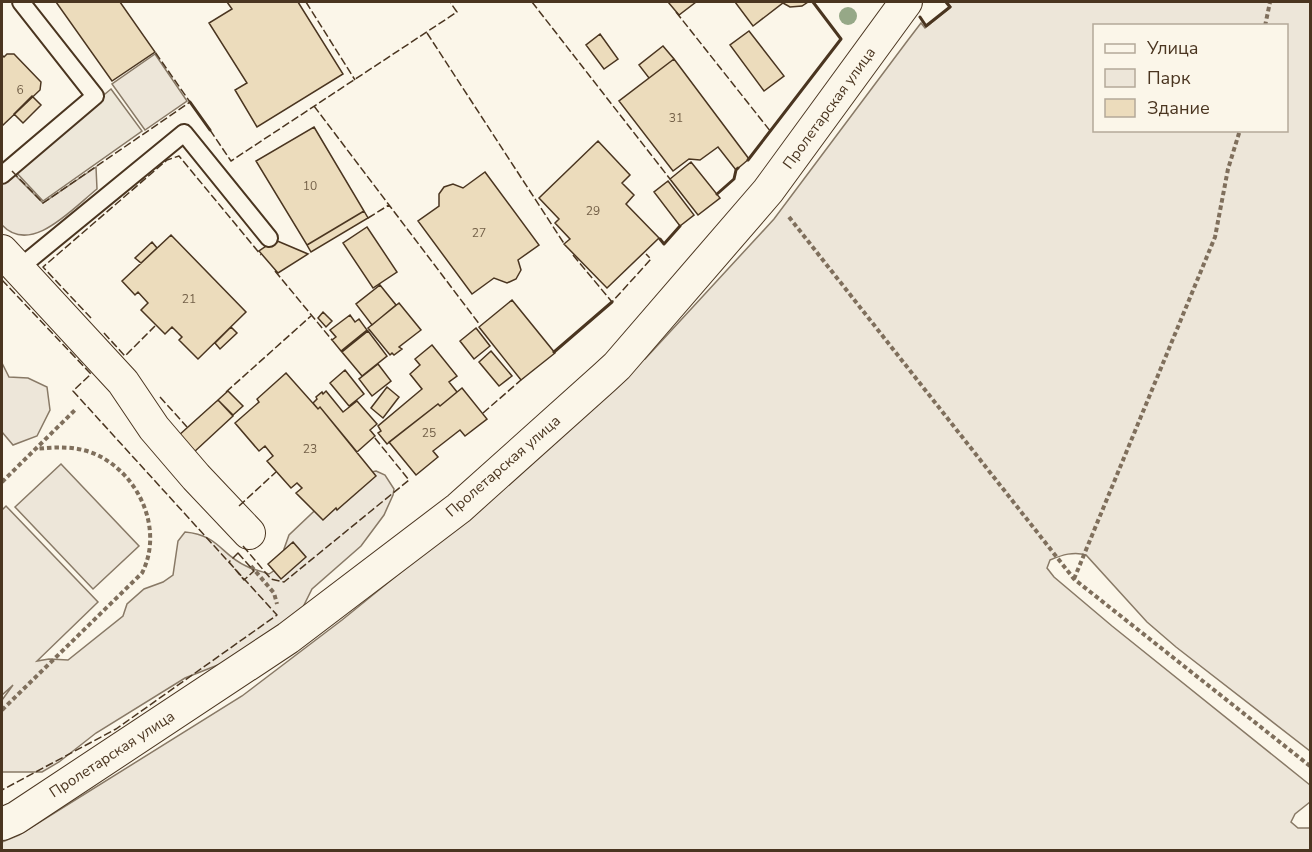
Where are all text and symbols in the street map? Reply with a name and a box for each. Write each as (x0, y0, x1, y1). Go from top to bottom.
legend (1093, 24, 1288, 132)
text: Улица (1146, 36, 1198, 60)
street label: Пролетарская улица (778, 43, 880, 173)
text: Парк (1147, 66, 1191, 90)
house number: 6 (16, 82, 24, 98)
text: Здание (1147, 96, 1210, 120)
house number: 31 (669, 110, 683, 126)
house number: 10 (303, 178, 317, 194)
house number: 29 (586, 203, 600, 219)
house number: 27 (472, 225, 486, 241)
house number: 21 (182, 291, 196, 307)
street label: Пролетарская улица (441, 411, 565, 521)
house number: 25 (422, 425, 436, 441)
house number: 23 (303, 441, 317, 457)
street label: Пролетарская улица (45, 706, 179, 802)

